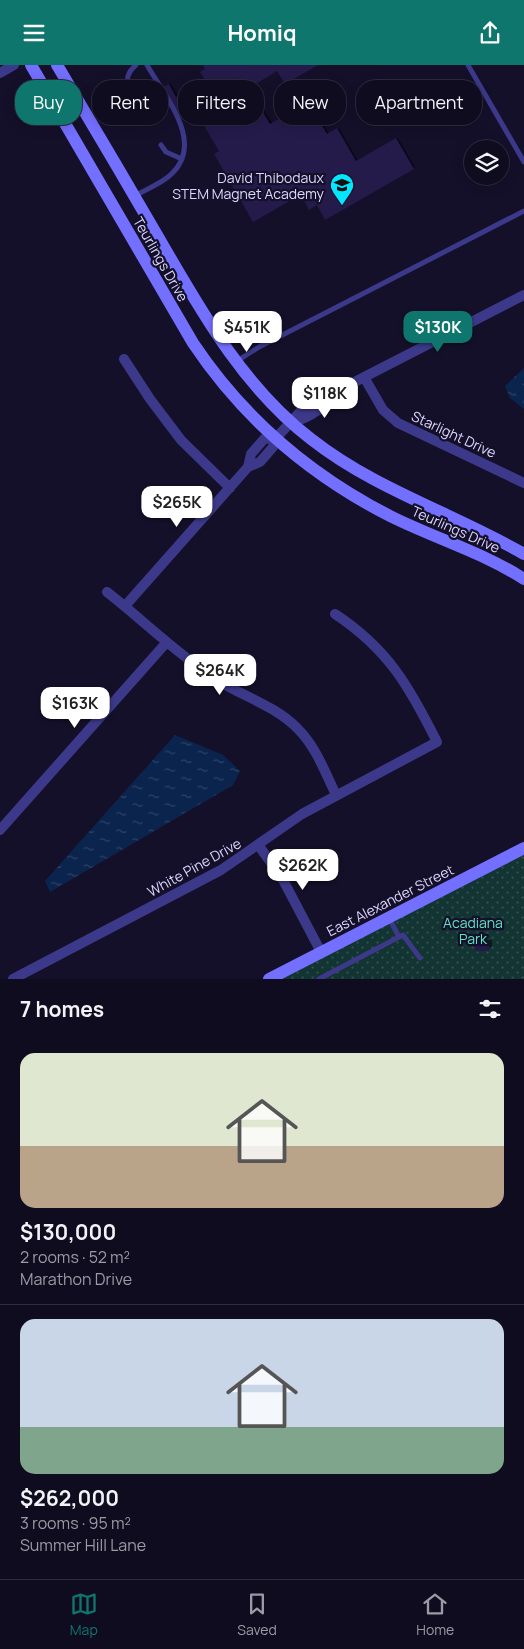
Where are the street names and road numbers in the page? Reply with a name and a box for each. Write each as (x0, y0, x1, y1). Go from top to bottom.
street label: Teurlings Drive (129, 213, 193, 305)
street label: Starlight Drive (409, 406, 499, 462)
street label: Teurlings Drive (409, 501, 503, 557)
street label: White Pine Drive (144, 833, 244, 901)
street label: East Alexander Street (323, 860, 457, 940)

